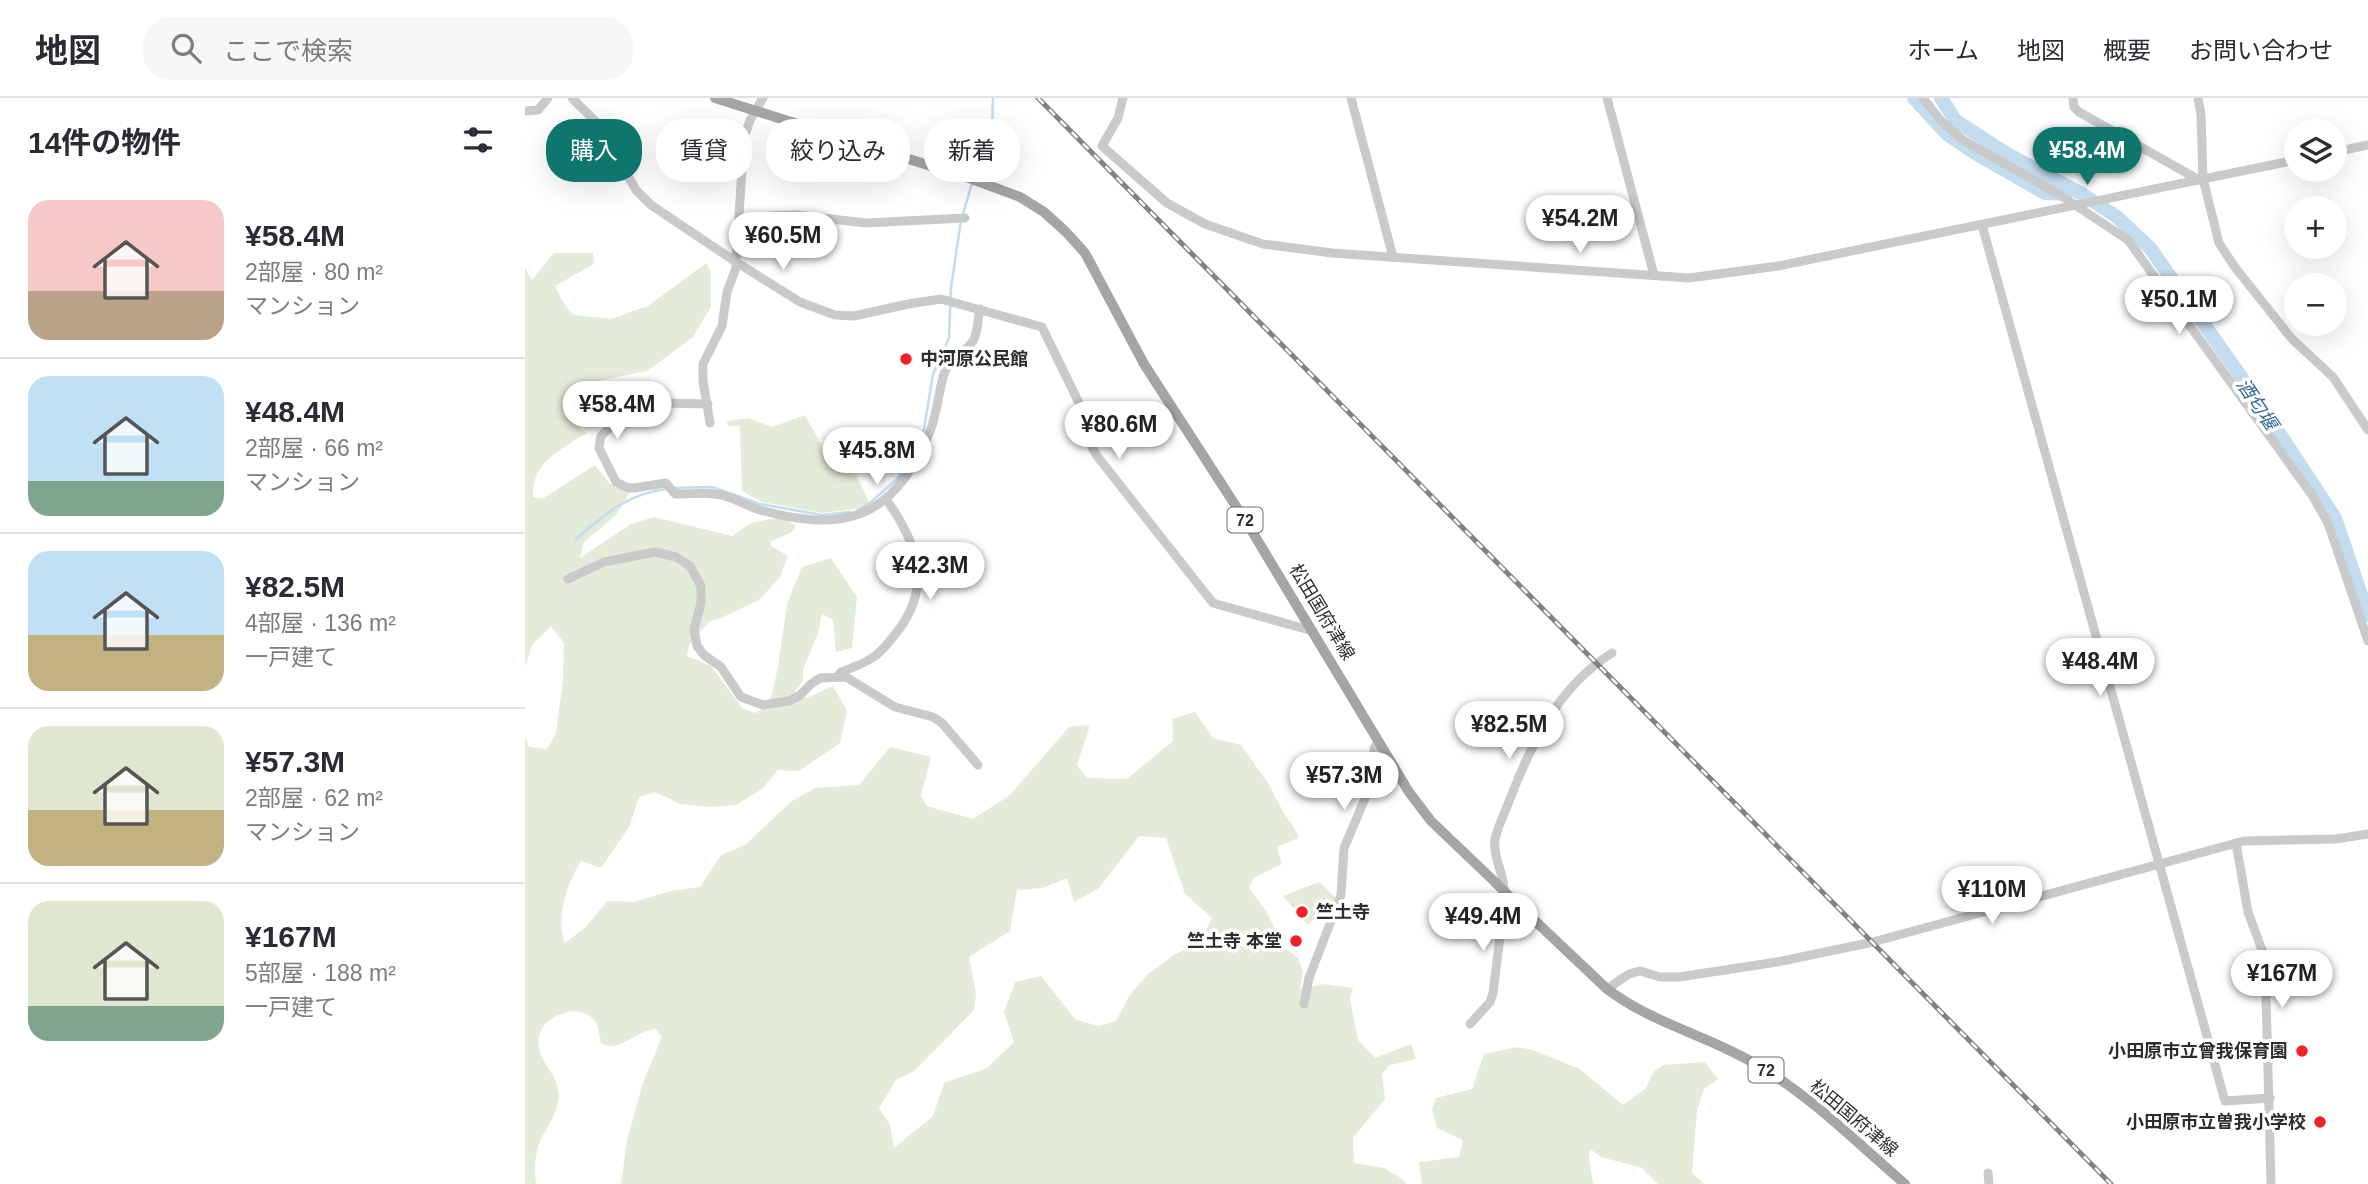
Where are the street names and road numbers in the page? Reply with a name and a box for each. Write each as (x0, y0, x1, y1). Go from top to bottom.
road number: 72 (1227, 508, 1263, 532)
street label: 松田国府津線 (1286, 561, 1358, 663)
road number: 72 (1749, 1058, 1783, 1082)
street label: 松田国府津線 (1806, 1076, 1902, 1160)

